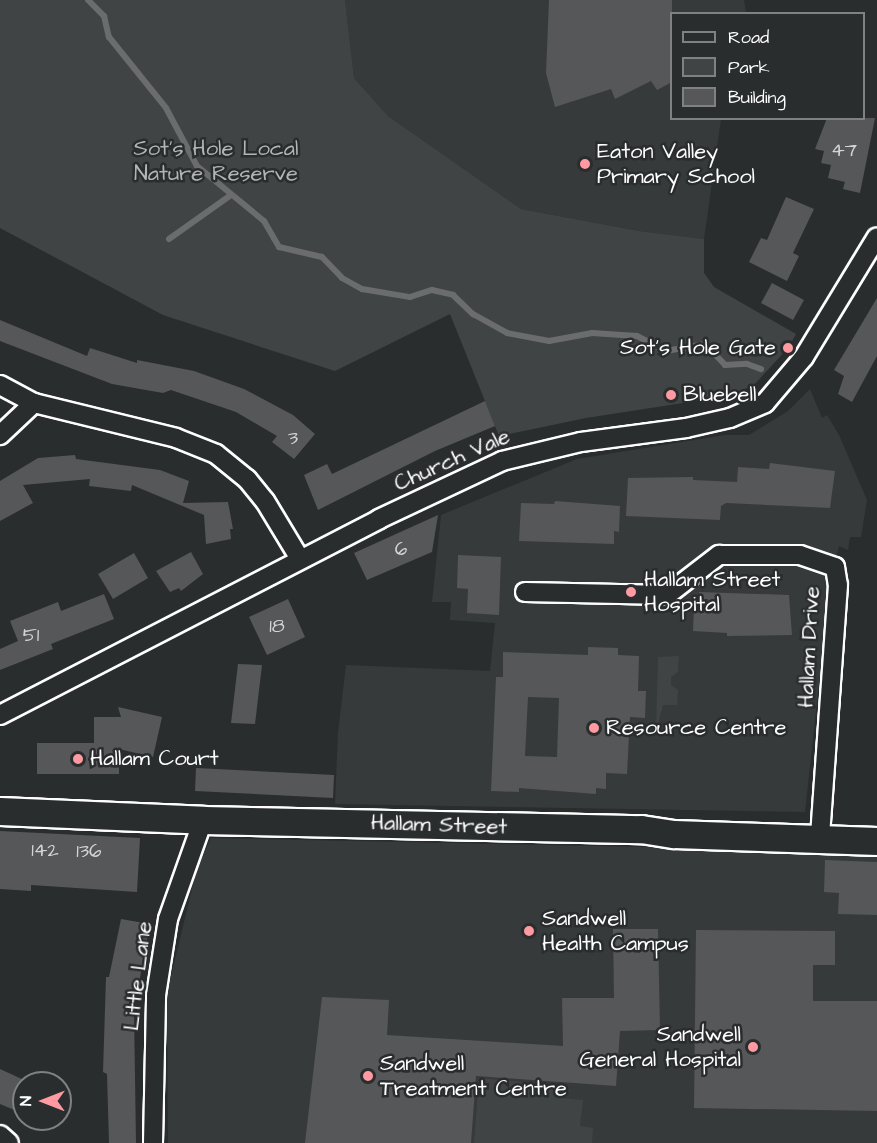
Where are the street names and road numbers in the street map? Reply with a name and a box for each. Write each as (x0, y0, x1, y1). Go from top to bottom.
street label: Church Vale (390, 423, 514, 497)
street label: Hallam Drive (793, 586, 825, 708)
street label: Hallam Street (370, 809, 508, 841)
street label: Little Lane (118, 920, 158, 1032)

